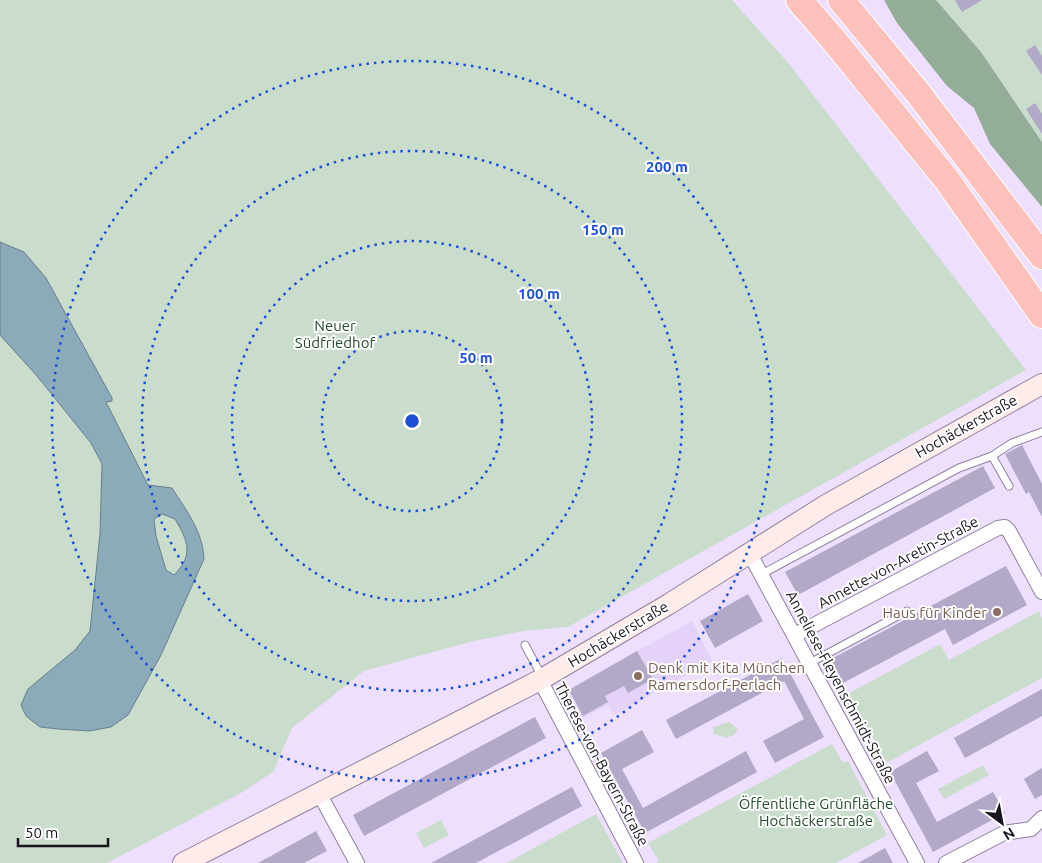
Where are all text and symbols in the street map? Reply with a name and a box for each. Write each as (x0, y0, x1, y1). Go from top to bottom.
text: 200 m (646, 158, 688, 175)
text: 150 m (582, 221, 624, 238)
text: 100 m (518, 285, 560, 302)
park label: Neuer Südfriedhof (295, 317, 375, 351)
text: 50 m (459, 349, 493, 366)
street label: Hochäckerstraße (912, 391, 1020, 461)
centre of rings (403, 412, 421, 430)
street label: Annette-von-Aretin-Straße (815, 512, 981, 612)
street label: Anneliese-Fleyenschmidt-Straße (783, 588, 899, 786)
street label: Hochäckerstraße (565, 597, 671, 671)
place label: Haus für Kinder (883, 604, 987, 621)
marker: Haus für Kinder (991, 606, 1003, 618)
place label: Denk mit Kita München Ramersdorf-Perlach (648, 659, 805, 693)
marker: Denk mit Kita München Ramersdorf-Perlach (632, 670, 644, 682)
street label: Therese-von-Bayern-Straße (552, 679, 652, 849)
park label: Öffentliche Grünfläche Hochäckerstraße (739, 795, 893, 829)
north arrow (977, 798, 1027, 848)
scale bar (18, 816, 108, 848)
text: 50 m (25, 824, 58, 841)
text: N (1000, 824, 1018, 844)

